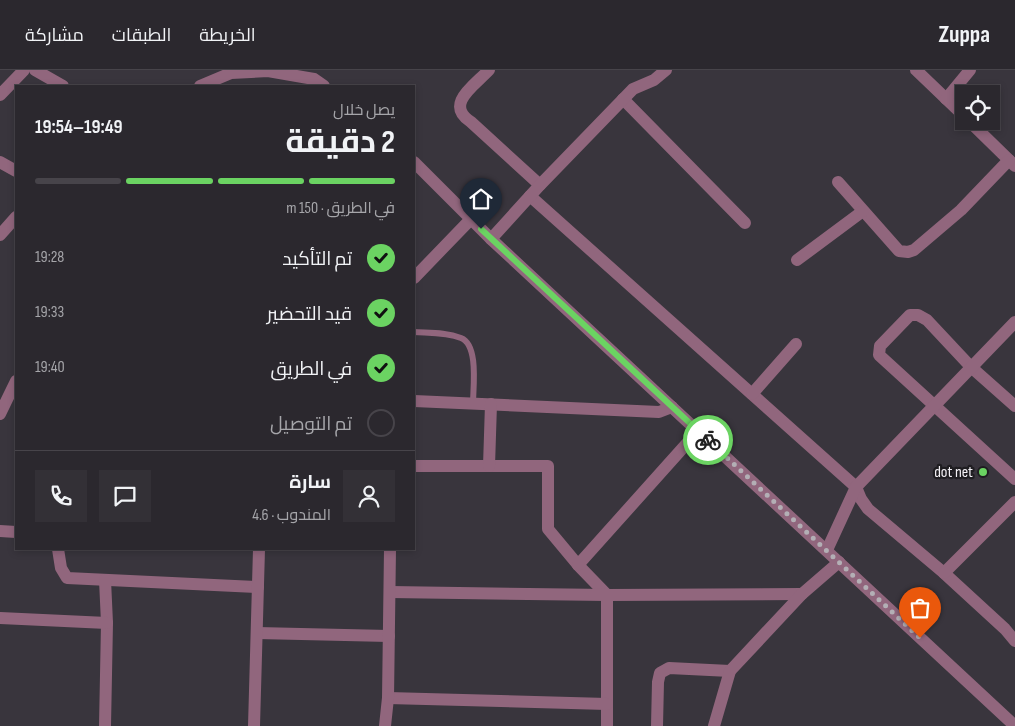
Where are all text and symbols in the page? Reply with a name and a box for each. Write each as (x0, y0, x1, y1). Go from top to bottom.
text: Zuppa (939, 20, 990, 49)
text: مشاركة (25, 25, 84, 46)
text: الطبقات (112, 25, 171, 46)
text: الخريطة (199, 25, 256, 46)
map controls (955, 85, 1000, 130)
button: locate (955, 85, 1000, 130)
text: يصل خلال (333, 101, 395, 120)
text: 19:49–19:54 (35, 116, 123, 139)
text: 2 دقيقة (286, 123, 395, 162)
pin (460, 178, 502, 229)
icon: home (467, 185, 495, 213)
text: في الطريق · 150 m (286, 199, 395, 218)
icon: check (367, 244, 395, 272)
text: 19:28 (35, 248, 64, 267)
text: تم التأكيد (282, 248, 352, 271)
icon: check (367, 299, 395, 327)
text: 19:33 (35, 303, 64, 322)
text: قيد التحضير (267, 303, 352, 326)
icon: check (367, 354, 395, 382)
text: 19:40 (35, 358, 65, 377)
text: في الطريق (271, 358, 352, 381)
text: تم التوصيل (270, 413, 352, 436)
courier (683, 415, 733, 465)
icon: bike (694, 426, 722, 454)
place label: dot net (934, 463, 973, 482)
marker: dot net (977, 466, 989, 478)
button: phone (35, 470, 87, 522)
button: chat (99, 470, 151, 522)
button: person (343, 470, 395, 522)
text: سارة (289, 471, 331, 494)
text: المندوب · 4.6 (252, 506, 331, 525)
pin (899, 587, 941, 638)
icon: bag (906, 594, 934, 622)

